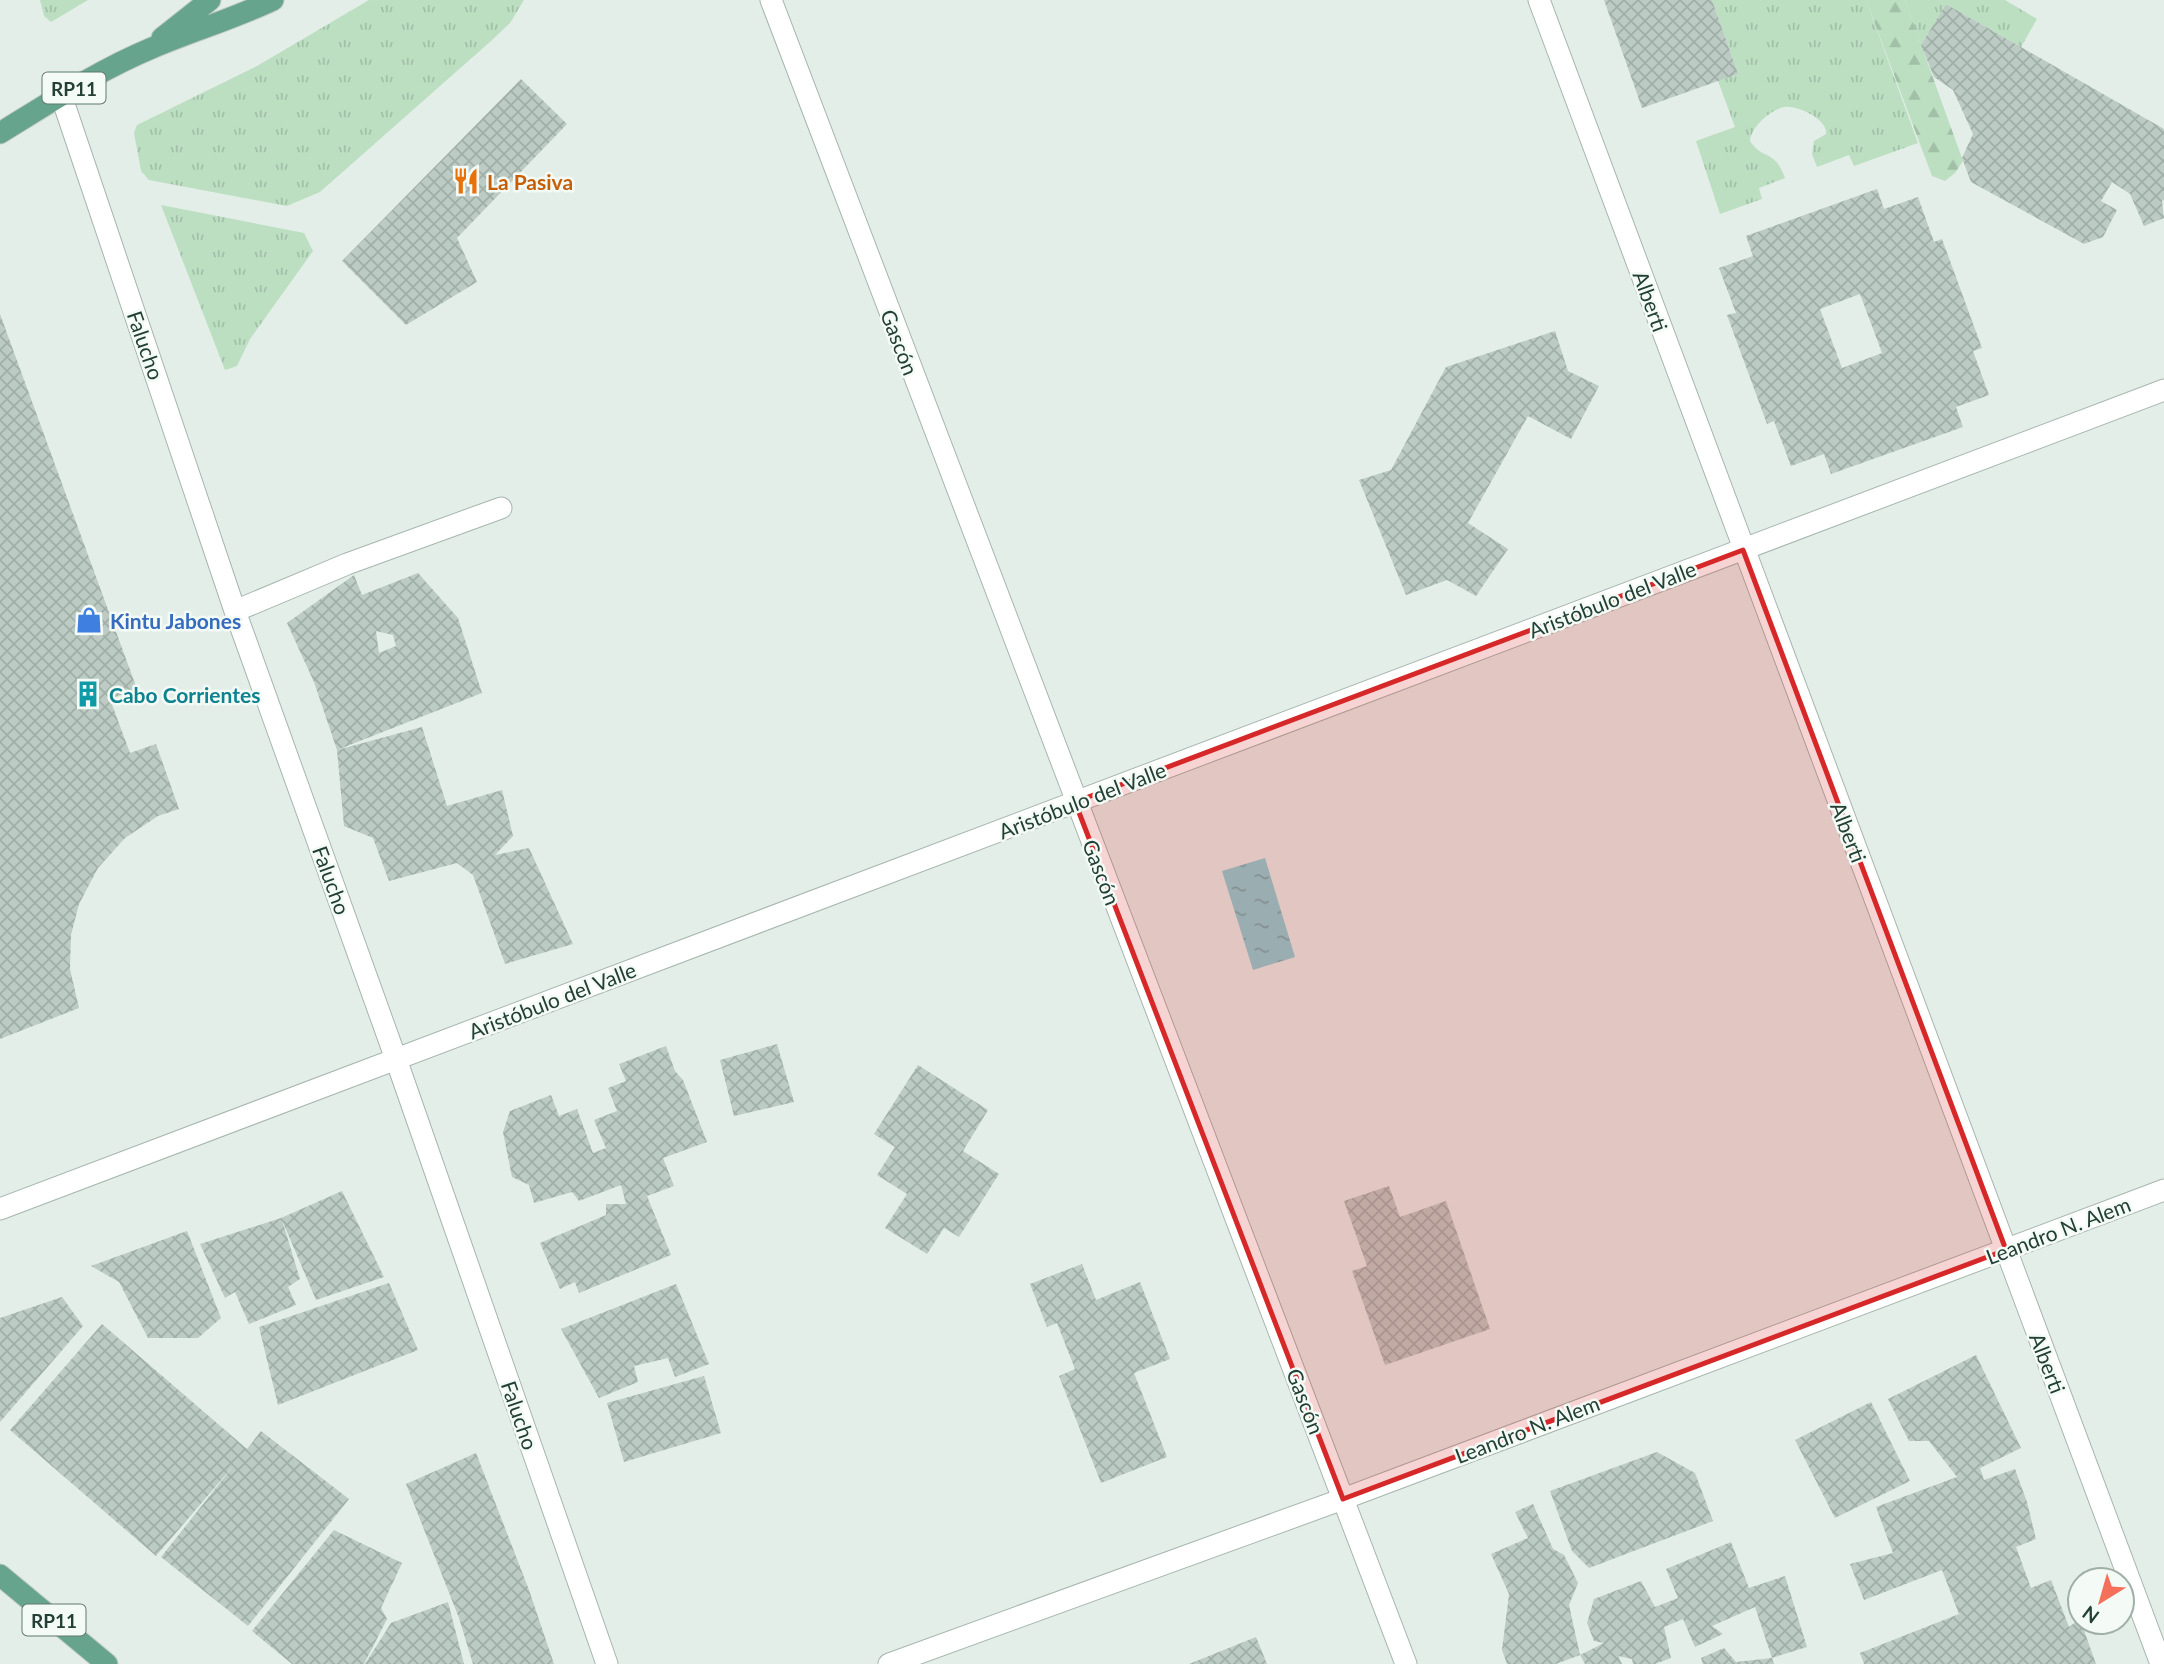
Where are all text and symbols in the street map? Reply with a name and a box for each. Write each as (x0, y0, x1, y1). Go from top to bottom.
road number: RP11 (42, 72, 106, 104)
restaurant icon: La Pasiva (451, 166, 481, 196)
place label: La Pasiva (487, 169, 573, 194)
street label: Alberti (1629, 267, 1673, 335)
street label: Gascón (876, 306, 924, 378)
street label: Falucho (123, 307, 169, 383)
street label: Aristóbulo del Valle (1525, 556, 1699, 642)
shop icon: Kintu Jabones (74, 605, 104, 635)
place label: Kintu Jabones (110, 608, 241, 633)
building icon: Cabo Corrientes (73, 679, 103, 709)
place label: Cabo Corrientes (109, 682, 260, 707)
street label: Aristóbulo del Valle (995, 757, 1169, 843)
street label: Alberti (1826, 798, 1872, 866)
street label: Gascón (1078, 836, 1126, 908)
street label: Falucho (308, 842, 356, 918)
street label: Aristóbulo del Valle (465, 957, 639, 1043)
street label: Leandro N. Alem (1982, 1191, 2134, 1269)
street label: Alberti (2025, 1329, 2071, 1397)
street label: Gascón (1282, 1365, 1330, 1437)
street label: Falucho (497, 1377, 543, 1453)
street label: Leandro N. Alem (1451, 1390, 1603, 1468)
north arrow (2066, 1566, 2136, 1636)
text: N (2078, 1601, 2103, 1629)
road number: RP11 (22, 1604, 86, 1636)

